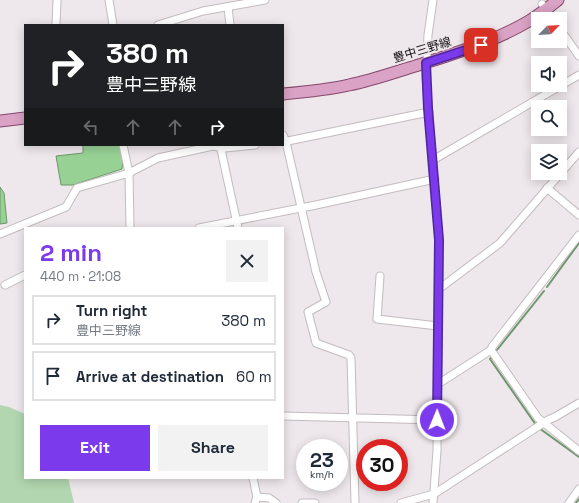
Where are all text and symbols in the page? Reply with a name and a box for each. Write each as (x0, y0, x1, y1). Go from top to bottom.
north arrow (531, 12, 567, 48)
map controls (531, 12, 567, 180)
pin (464, 28, 498, 62)
street label: 豊中三野線 (391, 34, 453, 66)
icon: arrive (470, 34, 492, 56)
text: 380 m (106, 35, 189, 71)
icon: right (40, 40, 92, 92)
button: sound (531, 56, 567, 92)
text: 豊中三野線 (106, 73, 196, 96)
button: search (531, 100, 567, 136)
icon: left (80, 116, 102, 138)
icon: ahead (122, 116, 144, 138)
icon: ahead (164, 116, 186, 138)
icon: right (206, 116, 228, 138)
button: layers (531, 144, 567, 180)
text: 2 min (40, 237, 102, 268)
button: close (226, 240, 268, 282)
text: 440 m · 21:08 (40, 268, 121, 285)
text: Turn right (76, 301, 147, 320)
icon: right (42, 309, 64, 331)
text: 380 m (221, 311, 266, 330)
text: 豊中三野線 (76, 322, 141, 339)
icon: arrive (42, 365, 64, 387)
text: Arrive at destination (76, 367, 224, 386)
text: 60 m (236, 367, 272, 386)
position arrow (416, 399, 458, 441)
button: Exit (40, 425, 150, 471)
button: Share (158, 425, 268, 471)
speed limit sign: 30 (356, 439, 408, 491)
text: 23 (310, 447, 334, 473)
text: km/h (310, 468, 334, 481)

